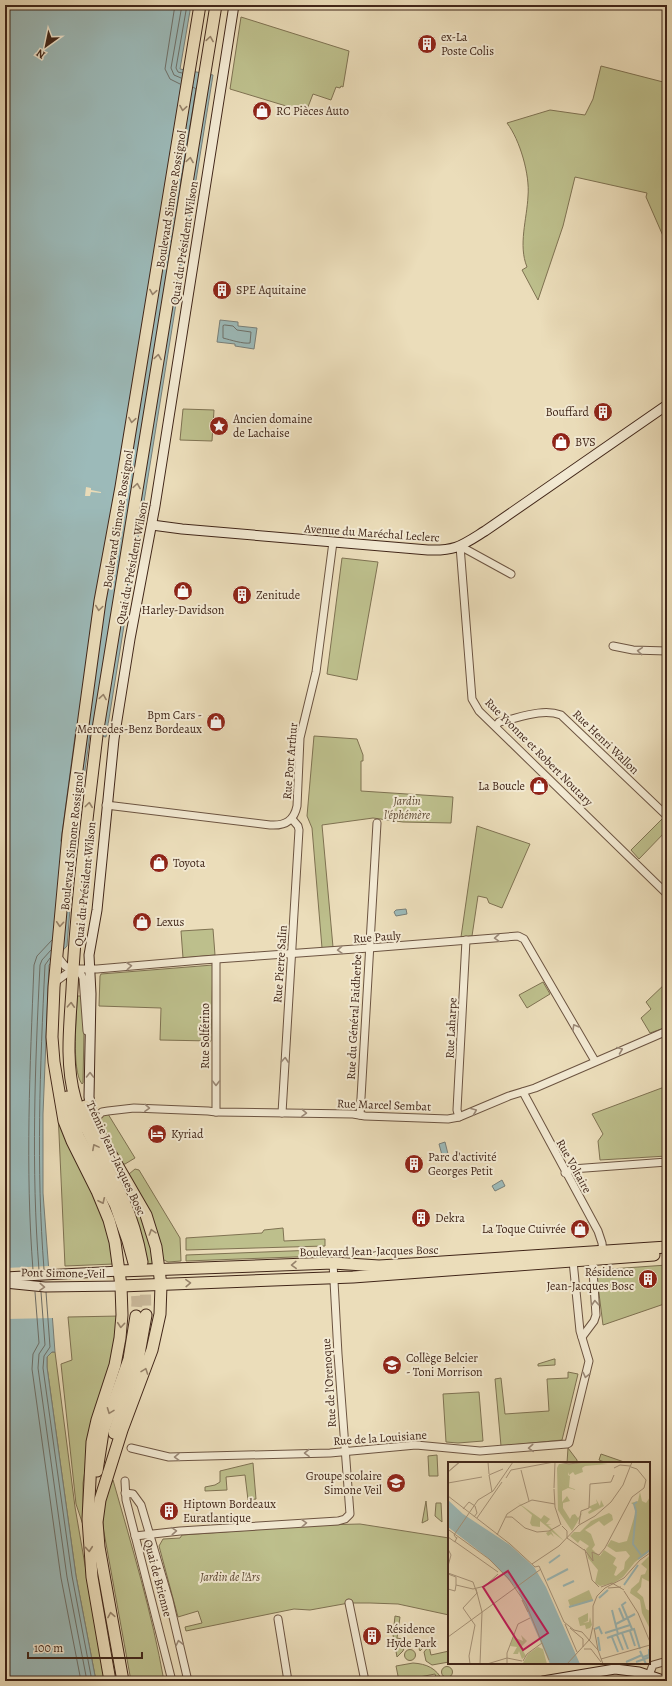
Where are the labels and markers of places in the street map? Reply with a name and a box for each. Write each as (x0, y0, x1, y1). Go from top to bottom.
place label: ex-La Poste Colis (441, 29, 494, 59)
building icon: ex-La Poste Colis (416, 33, 438, 55)
shop icon: RC Pièces Auto (251, 100, 273, 122)
place label: RC Pièces Auto (276, 103, 349, 119)
building icon: SPE Aquitaine (211, 279, 233, 301)
place label: SPE Aquitaine (236, 282, 306, 298)
building icon: Bouffard (592, 401, 614, 423)
place label: Bouffard (546, 404, 590, 420)
place label: Ancien domaine de Lachaise (232, 411, 312, 441)
place icon: Ancien domaine de Lachaise (208, 415, 230, 437)
shop icon: BVS (550, 431, 572, 453)
place label: BVS (575, 434, 596, 450)
shop icon: Harley-Davidson (172, 580, 194, 602)
building icon: Zenitude (231, 584, 253, 606)
place label: Zenitude (256, 587, 300, 603)
place label: Harley-Davidson (142, 602, 225, 618)
place label: Bpm Cars - Mercedes-Benz Bordeaux (77, 707, 202, 737)
shop icon: Bpm Cars - Mercedes-Benz Bordeaux (205, 711, 227, 733)
shop icon: La Boucle (528, 775, 550, 797)
place label: La Boucle (478, 778, 525, 794)
shop icon: Toyota (148, 852, 170, 874)
place label: Toyota (173, 855, 206, 871)
shop icon: Lexus (131, 911, 153, 933)
place label: Lexus (156, 914, 184, 930)
hotel icon: Kyriad (146, 1123, 168, 1145)
place label: Kyriad (171, 1126, 204, 1142)
place label: Parc d'activité Georges Petit (428, 1149, 497, 1179)
building icon: Parc d'activité Georges Petit (403, 1153, 425, 1175)
building icon: Dekra (410, 1207, 432, 1229)
place label: Dekra (435, 1210, 465, 1226)
shop icon: La Toque Cuivrée (569, 1218, 591, 1240)
place label: La Toque Cuivrée (482, 1221, 566, 1237)
place label: Résidence Jean-Jacques Bosc (547, 1264, 634, 1294)
building icon: Résidence Jean-Jacques Bosc (637, 1268, 659, 1290)
place label: Collège Belcier - Toni Morrison (406, 1350, 483, 1380)
school or university icon: Collège Belcier - Toni Morrison (381, 1354, 403, 1376)
place label: Groupe scolaire Simone Veil (306, 1468, 382, 1498)
school or university icon: Groupe scolaire Simone Veil (385, 1472, 407, 1494)
place label: Hiptown Bordeaux Euratlantique (183, 1496, 276, 1526)
building icon: Hiptown Bordeaux Euratlantique (158, 1500, 180, 1522)
place label: Résidence Hyde Park (386, 1621, 437, 1651)
building icon: Résidence Hyde Park (361, 1625, 383, 1647)

